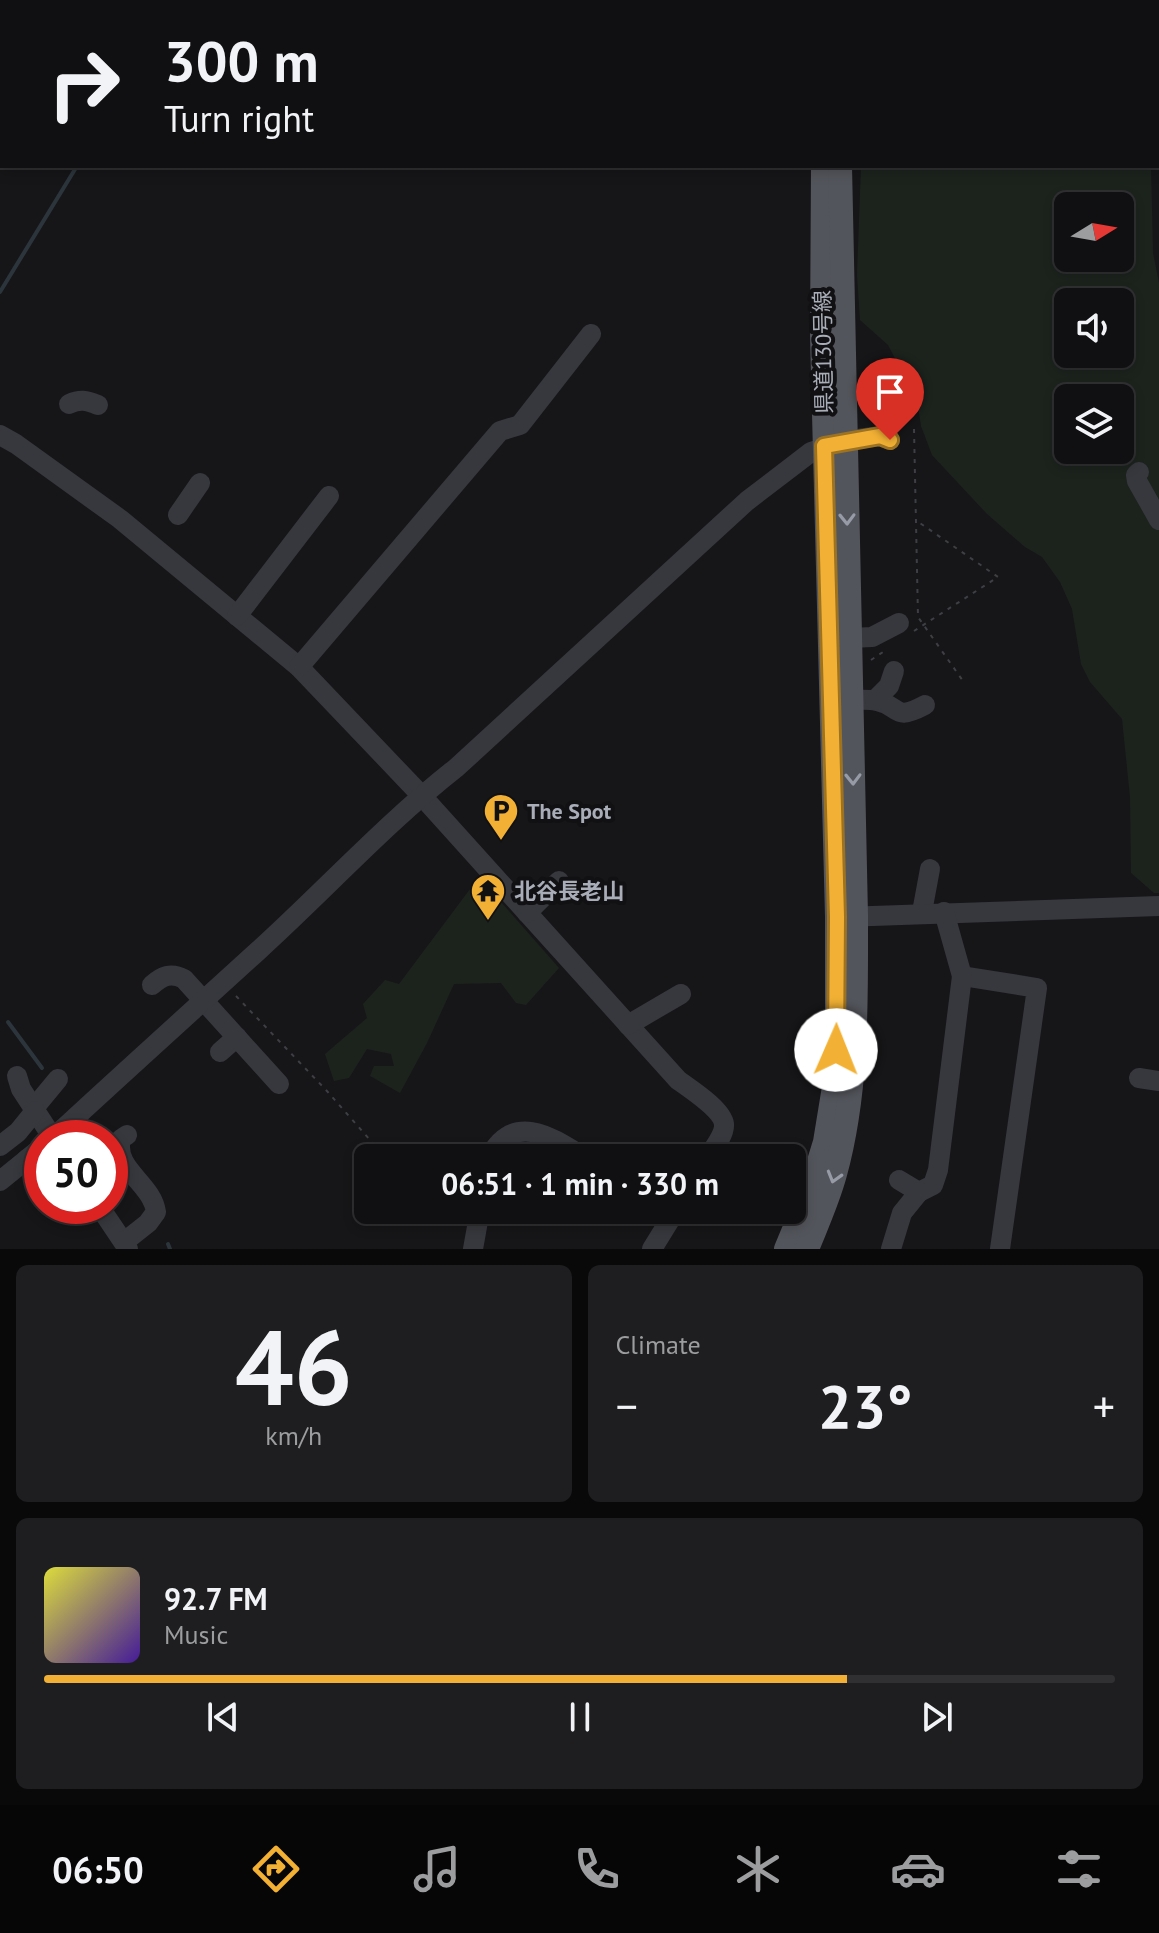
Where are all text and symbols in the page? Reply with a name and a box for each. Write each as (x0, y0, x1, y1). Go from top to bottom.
text: 300 m (164, 25, 319, 97)
icon: right (32, 32, 136, 136)
text: Turn right (164, 95, 314, 142)
north arrow (1054, 192, 1134, 272)
map controls (1054, 192, 1134, 464)
button: sound (1054, 288, 1134, 368)
street label: 県道130号線 (808, 290, 838, 414)
pin (856, 358, 924, 440)
icon: arrive (868, 370, 912, 414)
button: layers (1054, 384, 1134, 464)
one-way arrow (838, 513, 855, 526)
one-way arrow (844, 773, 861, 786)
parking icon: The Spot (482, 792, 520, 842)
place label: The Spot (527, 797, 612, 825)
temple icon: 北谷長老山 (469, 872, 507, 922)
place label: 北谷長老山 (514, 877, 624, 905)
position arrow (794, 1008, 878, 1092)
speed limit sign: 50 (24, 1120, 128, 1224)
text: 06:51 · 1 min · 330 m (441, 1164, 719, 1203)
one-way arrow (827, 1169, 843, 1183)
text: 46 (235, 1299, 353, 1434)
text: Climate (616, 1328, 701, 1361)
text: 23° (818, 1367, 912, 1445)
text: − (616, 1377, 638, 1434)
text: + (1093, 1377, 1115, 1434)
text: km/h (265, 1419, 322, 1452)
text: 92.7 FM (164, 1579, 268, 1618)
text: Music (164, 1618, 228, 1651)
icon: previous (201, 1695, 245, 1739)
icon: pause (558, 1695, 602, 1739)
icon: next (915, 1695, 959, 1739)
icon: directions (248, 1841, 304, 1897)
icon: music (409, 1841, 465, 1897)
icon: phone (569, 1841, 625, 1897)
icon: climate (730, 1841, 786, 1897)
icon: car (890, 1841, 946, 1897)
icon: filters (1051, 1841, 1107, 1897)
text: 06:50 (52, 1846, 144, 1893)

